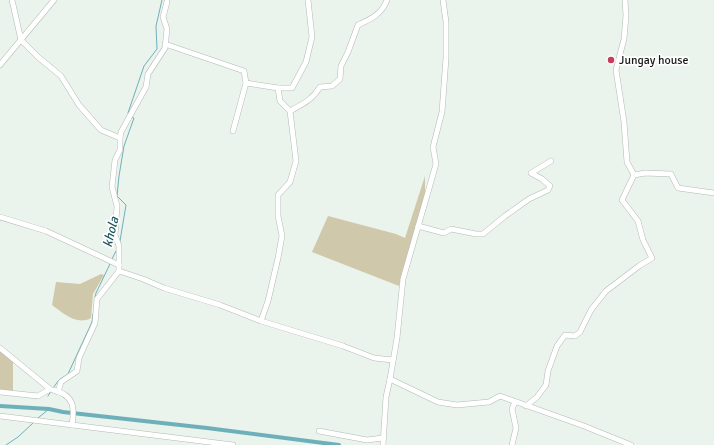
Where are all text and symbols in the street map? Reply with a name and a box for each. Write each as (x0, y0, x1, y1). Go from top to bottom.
place label: Jungay house (619, 53, 689, 68)
marker: Jungay house (606, 55, 616, 65)
water label: khola (100, 215, 123, 249)

